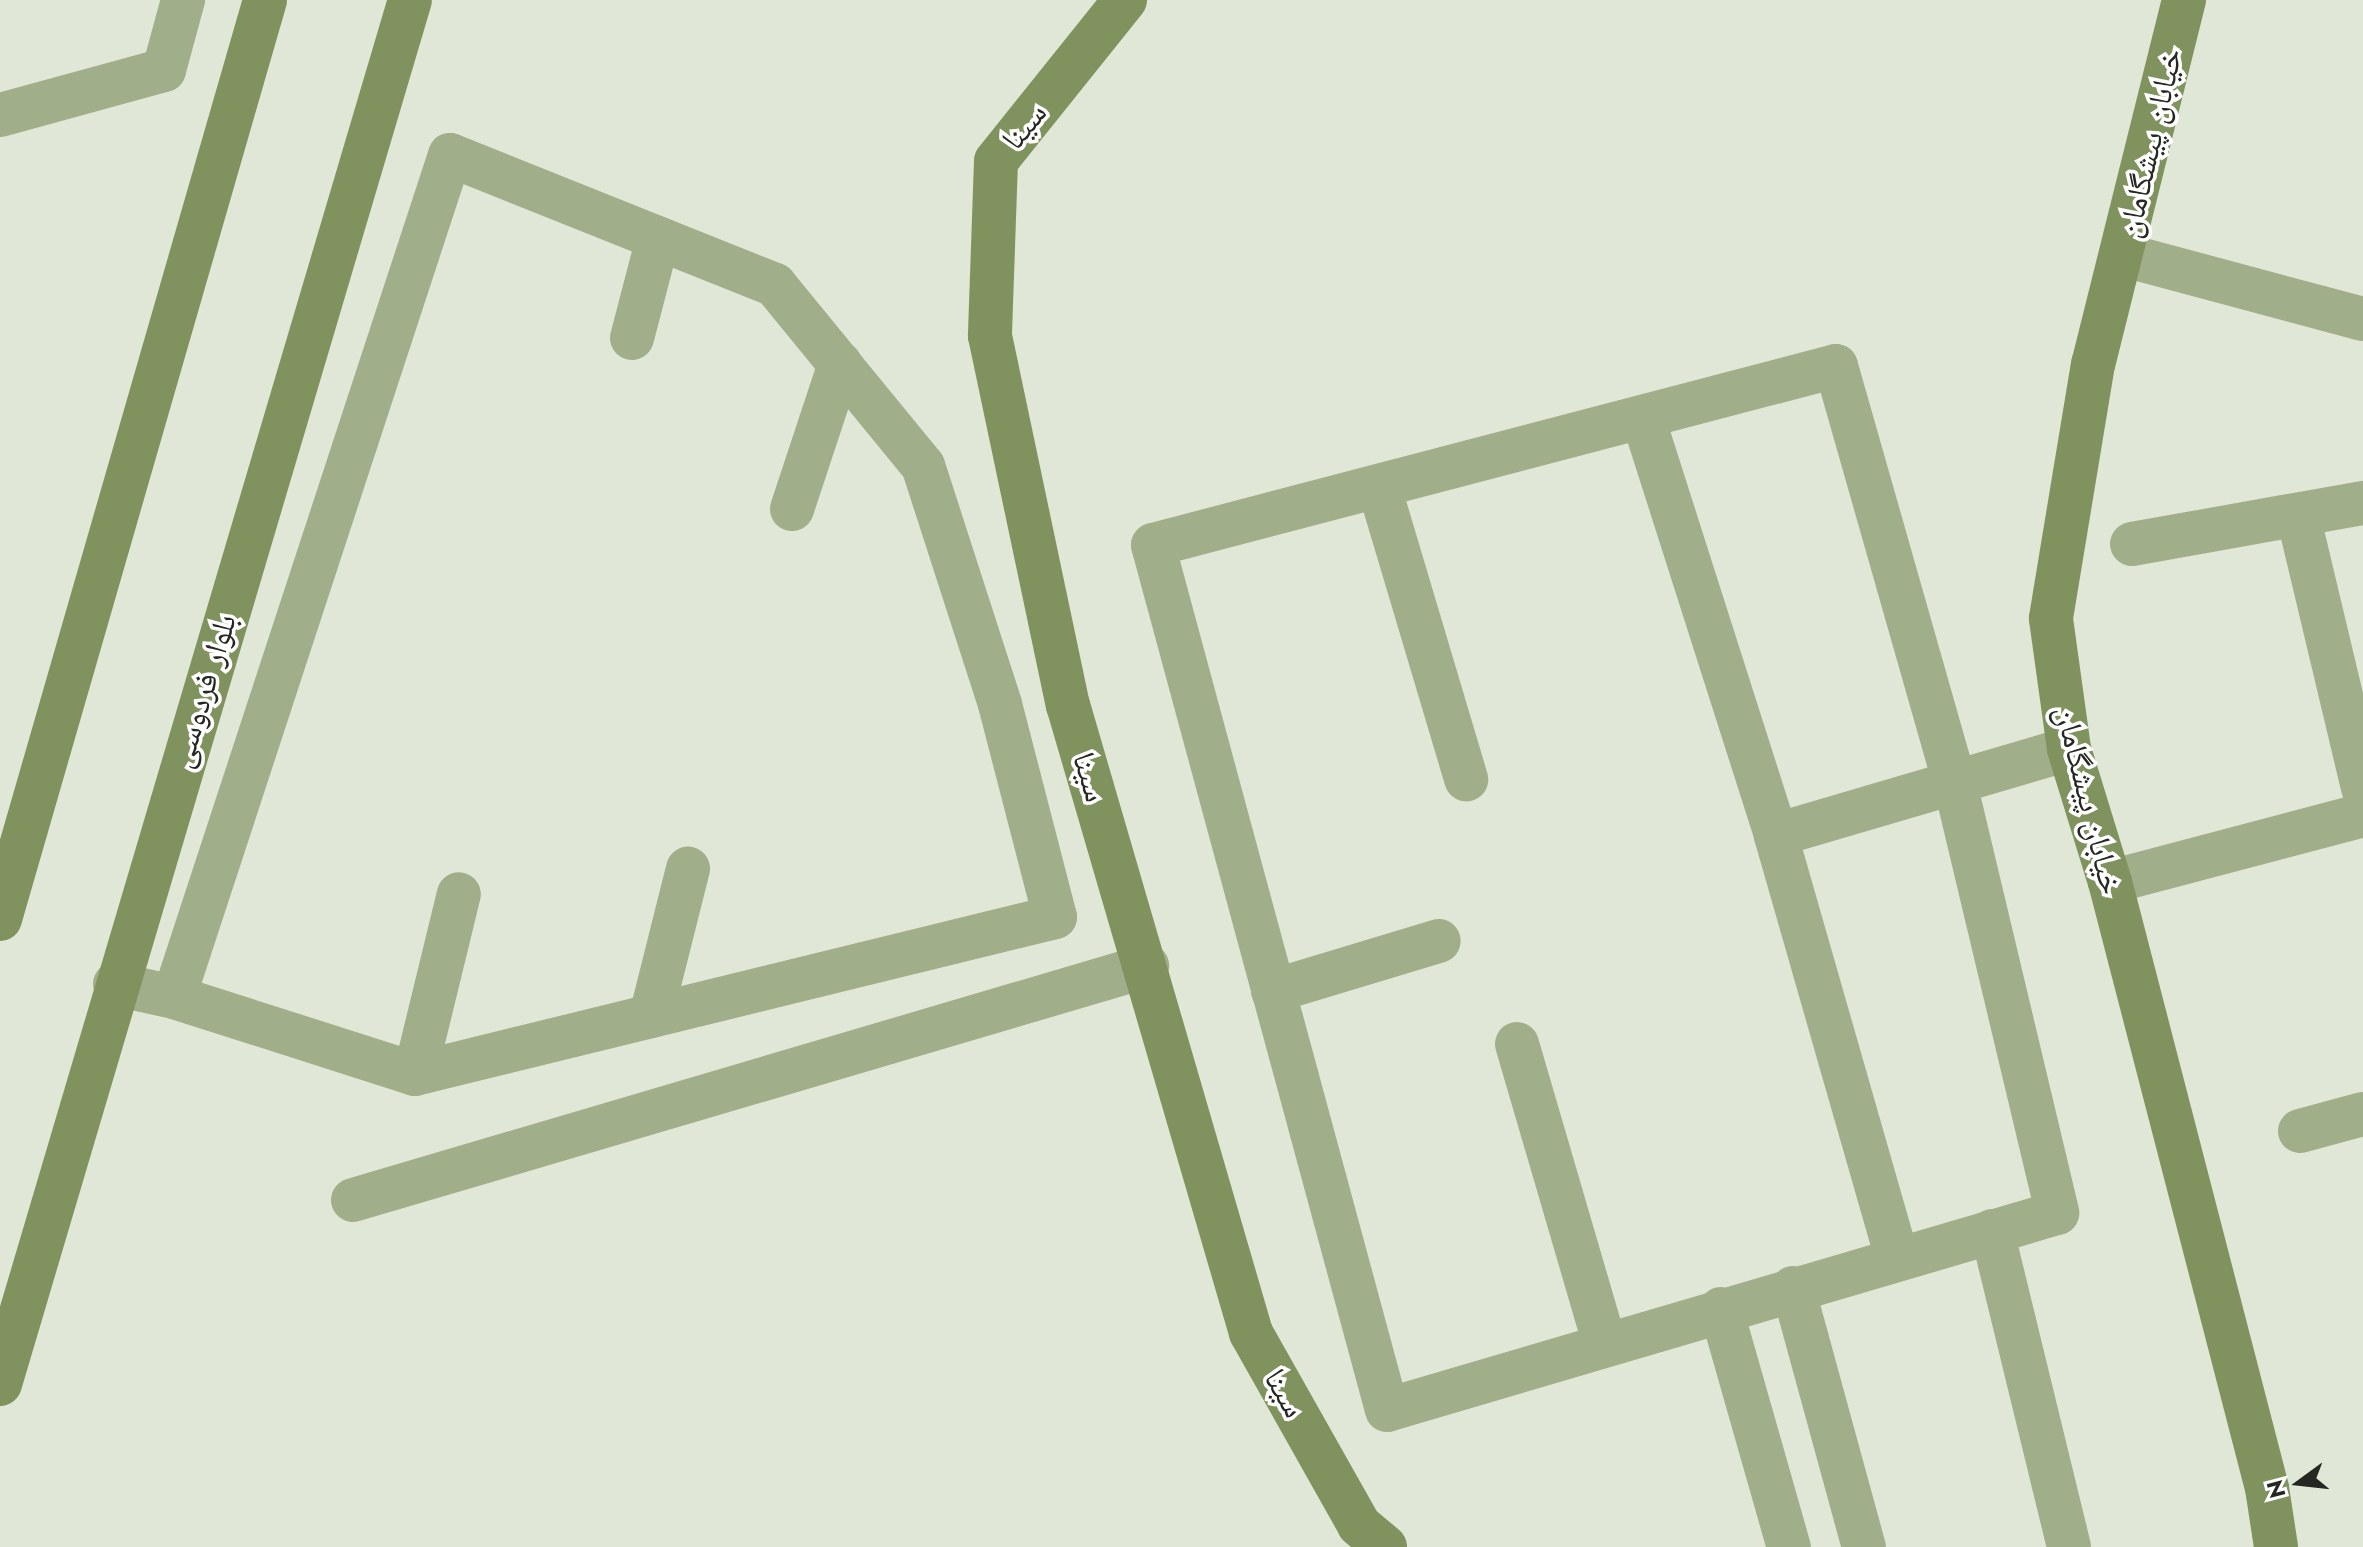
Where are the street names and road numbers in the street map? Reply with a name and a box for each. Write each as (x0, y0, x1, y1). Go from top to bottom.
street label: خیابان پیشگامان (2110, 45, 2190, 241)
street label: سینا (993, 94, 1055, 158)
street label: بلوار فردوسی (161, 609, 245, 773)
street label: خیابان پیشگامان (2047, 702, 2131, 898)
street label: سینا (1064, 747, 1116, 807)
street label: سینا (1256, 1362, 1314, 1424)

